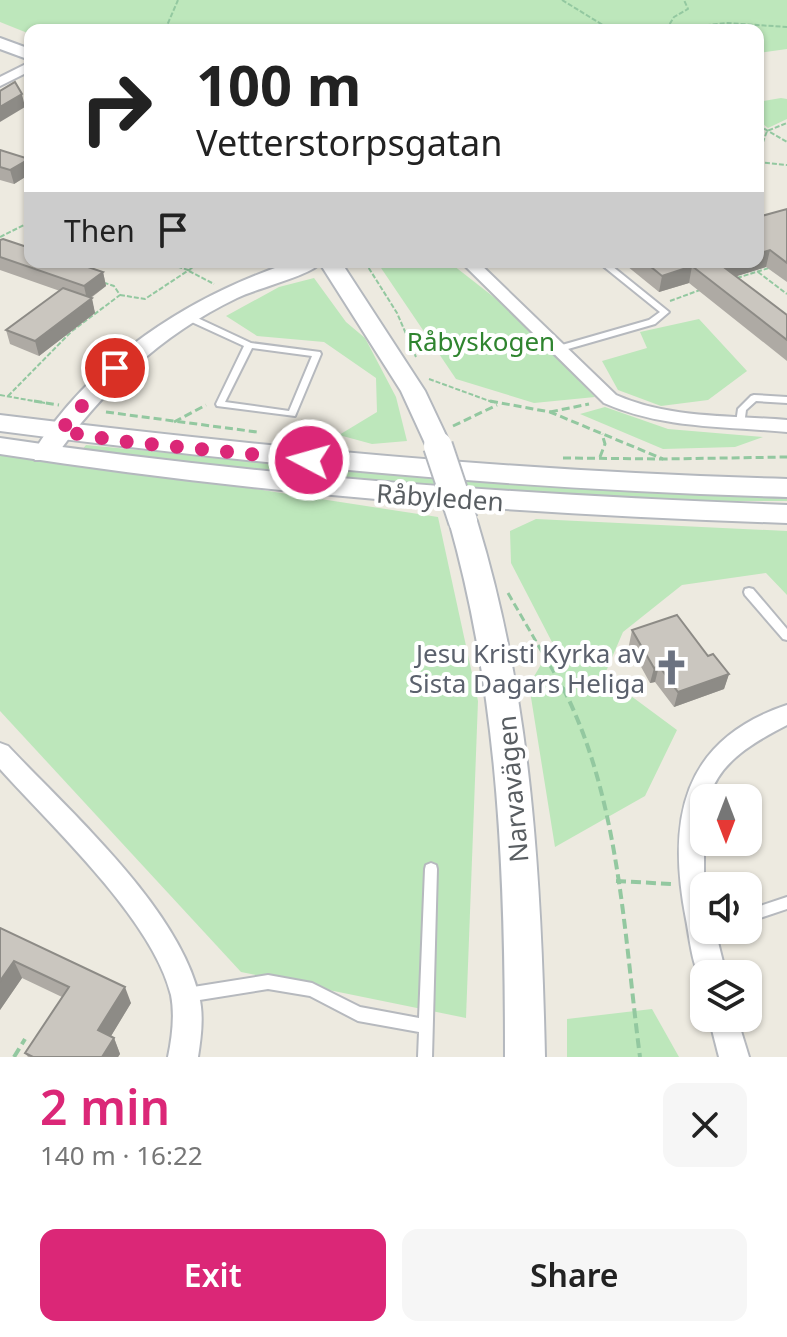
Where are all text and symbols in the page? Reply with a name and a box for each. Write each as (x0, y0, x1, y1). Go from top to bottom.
text: 100 m (196, 46, 361, 122)
icon: right (64, 56, 168, 160)
text: Vetterstorpsgatan (196, 118, 502, 167)
icon: arrive (151, 208, 195, 252)
text: Then (64, 210, 135, 251)
park label: Råbyskogen (407, 323, 555, 359)
pin (81, 334, 149, 402)
icon: arrive (93, 346, 137, 390)
position arrow (267, 418, 351, 502)
street label: Råbyleden (375, 475, 505, 519)
place label: Jesu Kristi Kyrka av Sista Dagars Heliga (409, 635, 646, 701)
church icon: Jesu Kristi Kyrka av Sista Dagars Heliga (652, 649, 690, 687)
street label: Narvavägen (488, 714, 536, 864)
north arrow (690, 784, 762, 856)
map controls (690, 784, 762, 1032)
button: sound (690, 872, 762, 944)
button: layers (690, 960, 762, 1032)
text: 2 min (40, 1074, 170, 1139)
button: close (663, 1083, 747, 1167)
text: 140 m · 16:22 (40, 1137, 203, 1173)
button: Exit (40, 1229, 386, 1321)
button: Share (402, 1229, 747, 1321)

